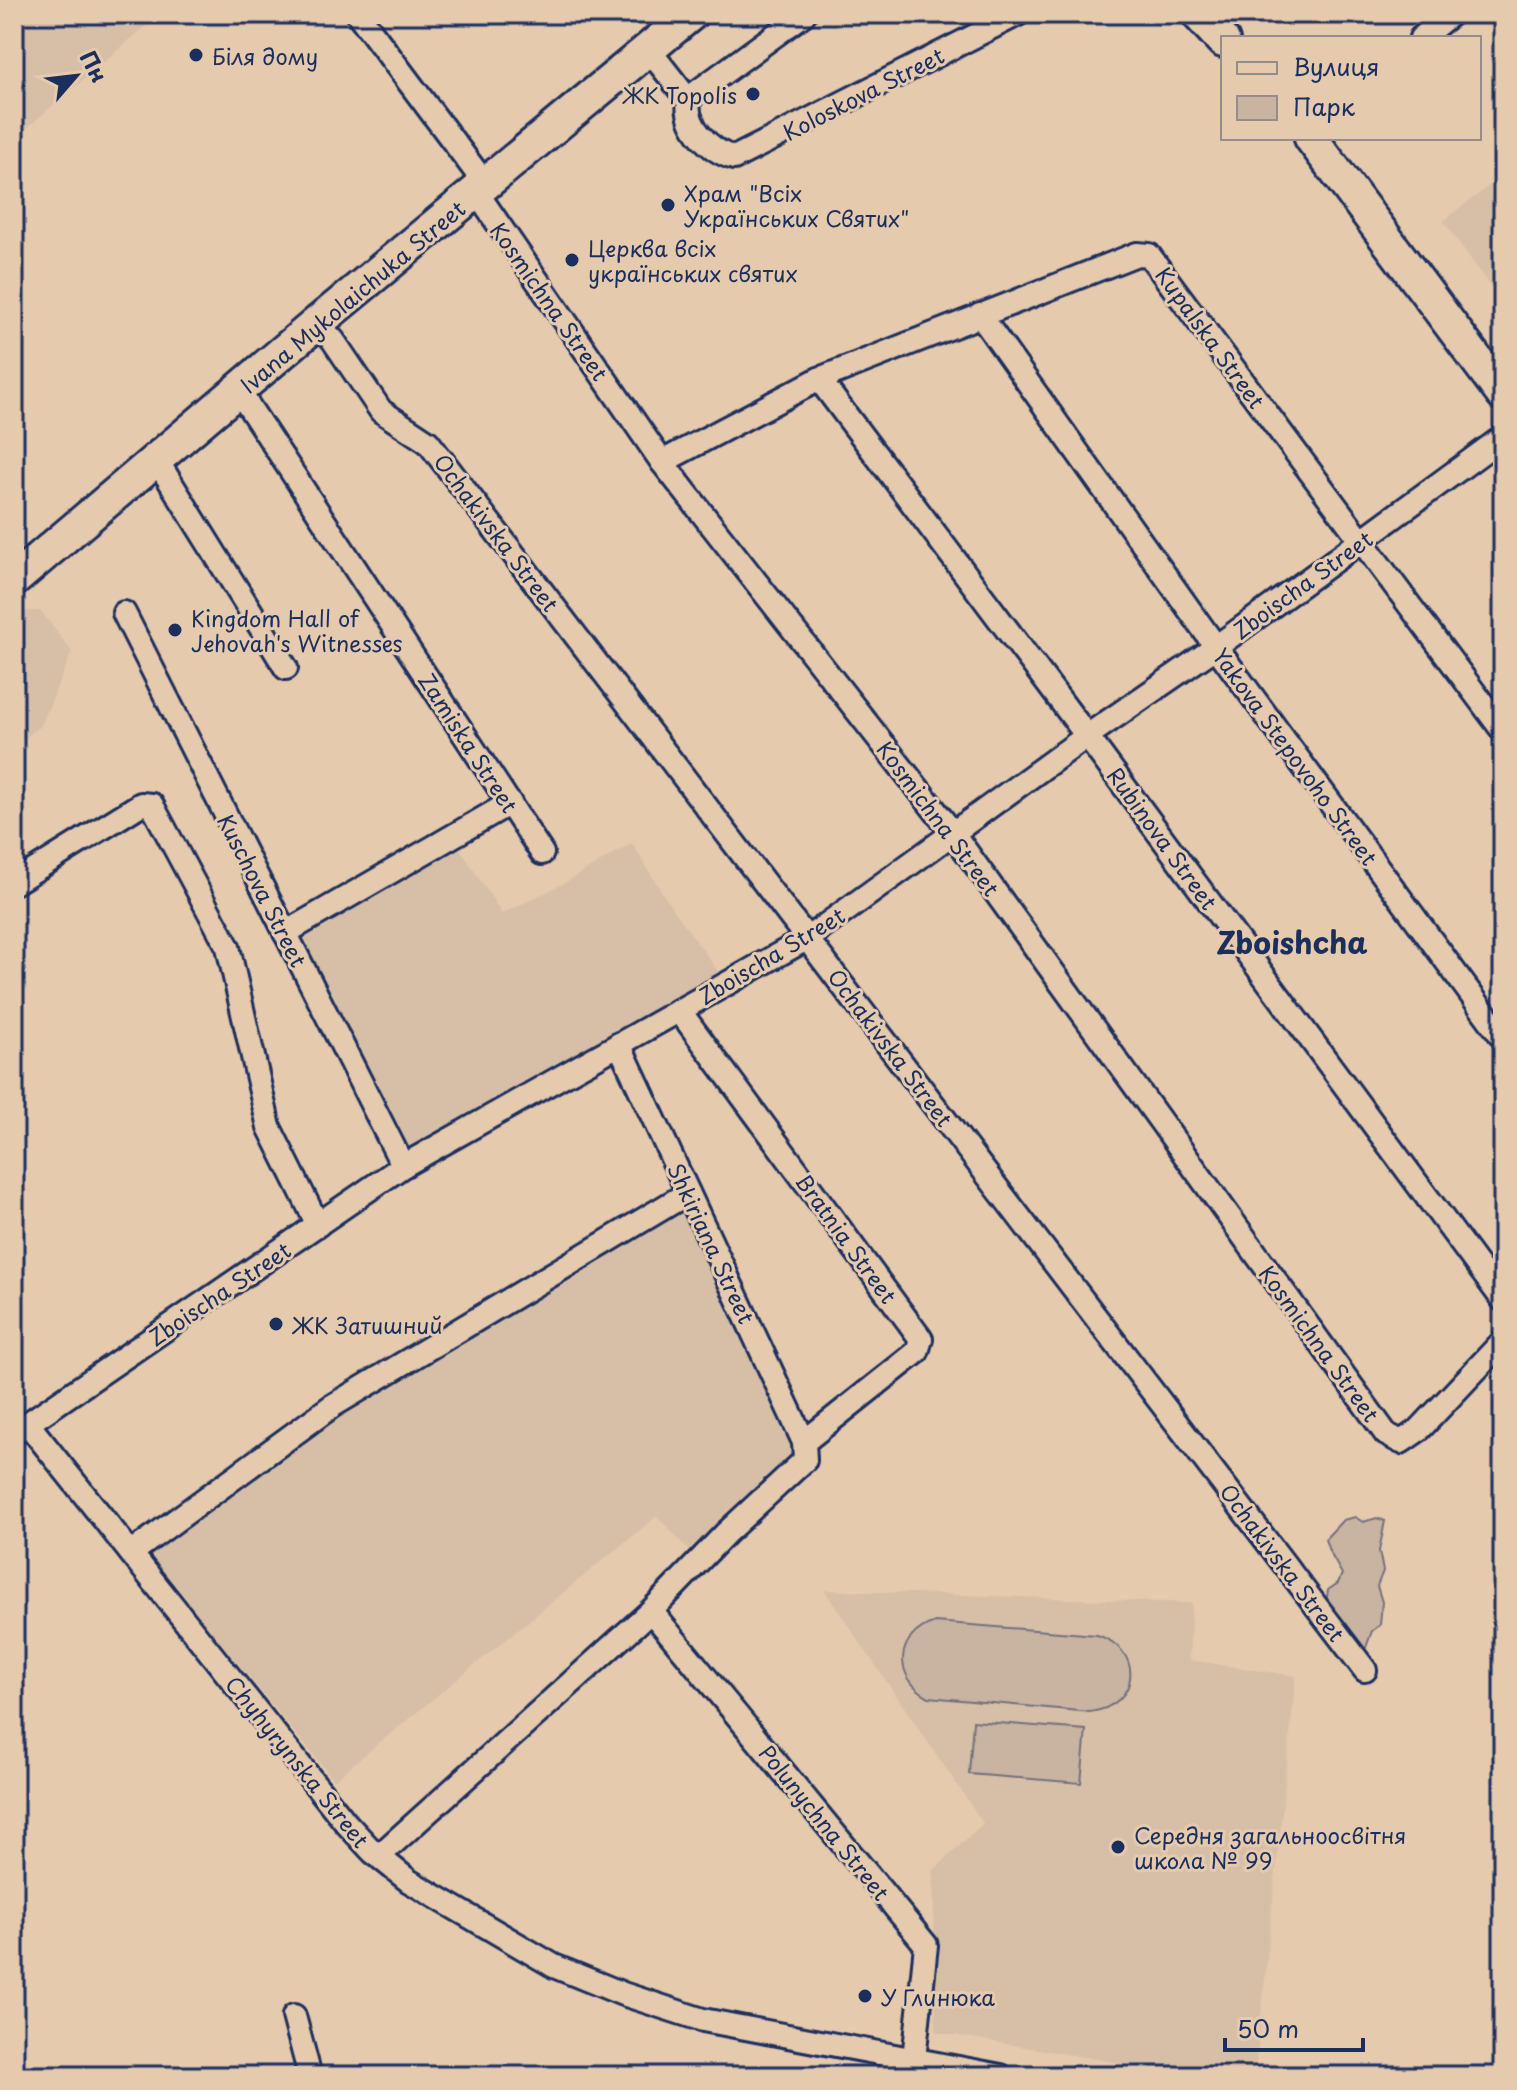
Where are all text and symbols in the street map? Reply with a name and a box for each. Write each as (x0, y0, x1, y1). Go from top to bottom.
north arrow (36, 36, 116, 116)
legend (1221, 36, 1481, 140)
street label: Koloskova Street (777, 38, 949, 148)
place label: Біля дому (212, 39, 318, 72)
text: Пн (73, 44, 117, 88)
marker: Біля дому (187, 46, 205, 64)
text: Вулиця (1293, 48, 1379, 84)
place label: ЖК Topolis (621, 78, 737, 111)
marker: ЖК Topolis (744, 85, 762, 103)
text: Парк (1293, 88, 1356, 124)
place label: Храм "Всіх Українських Святих" (684, 176, 909, 234)
street label: Ivana Mykolaichuka Street (232, 192, 472, 400)
marker: Храм "Всіх Українських Святих" (659, 196, 677, 214)
street label: Kosmichna Street (483, 215, 617, 387)
place label: Церква всіх українських святих (588, 231, 798, 289)
marker: Церква всіх українських святих (563, 251, 581, 269)
street label: Kupalska Street (1148, 260, 1274, 414)
street label: Ochakivska Street (427, 446, 567, 618)
street label: Zboischa Street (1225, 522, 1379, 646)
place label: Kingdom Hall of Jehovah's Witnesses (191, 601, 403, 659)
marker: Kingdom Hall of Jehovah's Witnesses (166, 621, 184, 639)
street label: Yakova Stepovoho Street (1206, 640, 1386, 872)
street label: Zamiska Street (411, 665, 527, 819)
street label: Kosmichna Street (870, 734, 1008, 903)
street label: Rubinova Street (1100, 760, 1226, 916)
street label: Kuschova Street (210, 808, 316, 972)
street label: Zboischa Street (691, 898, 851, 1012)
district label: Zboishcha (1216, 919, 1368, 964)
street label: Ochakivska Street (821, 961, 961, 1133)
street label: Shkiriana Street (660, 1157, 764, 1329)
street label: Bratnia Street (788, 1166, 906, 1310)
street label: Zboischa Street (141, 1233, 297, 1353)
street label: Kosmichna Street (1252, 1258, 1388, 1428)
place label: ЖК Затишний (291, 1308, 442, 1341)
marker: ЖК Затишний (267, 1315, 285, 1333)
street label: Ochakivska Street (1213, 1476, 1353, 1648)
street label: Chyhyrynska Street (218, 1668, 378, 1854)
street label: Polunychna Street (752, 1737, 898, 1907)
place label: Середня загальноосвітня школа № 99 (1134, 1818, 1406, 1876)
marker: Середня загальноосвітня школа № 99 (1109, 1838, 1127, 1856)
place label: У Глинюка (881, 1980, 995, 2013)
marker: У Глинюка (856, 1987, 874, 2005)
scale bar (1225, 2002, 1363, 2052)
text: 50 m (1237, 2010, 1299, 2046)

